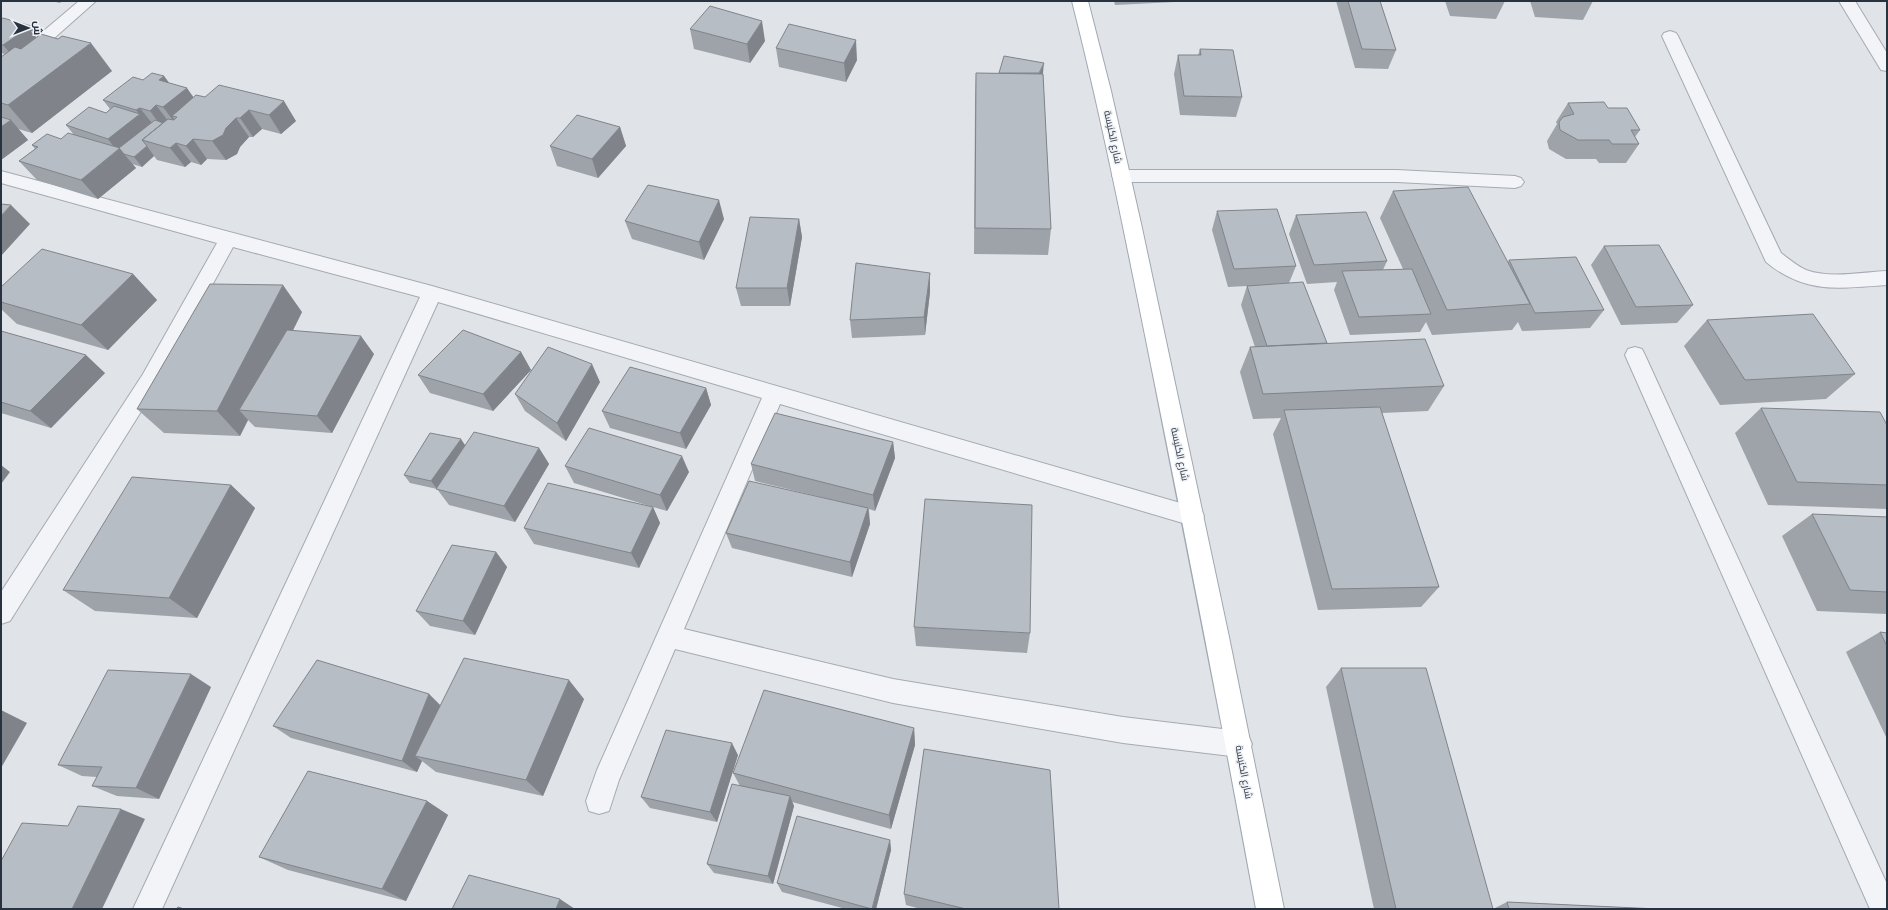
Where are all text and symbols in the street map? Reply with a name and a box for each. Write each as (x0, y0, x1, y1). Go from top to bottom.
north arrow (8, 8, 48, 48)
text: ش (31, 21, 45, 35)
street label: شارع الكنيسة (1101, 109, 1125, 165)
street label: شارع الكنيسة (1168, 426, 1192, 482)
street label: شارع الكنيسة (1232, 744, 1256, 800)

